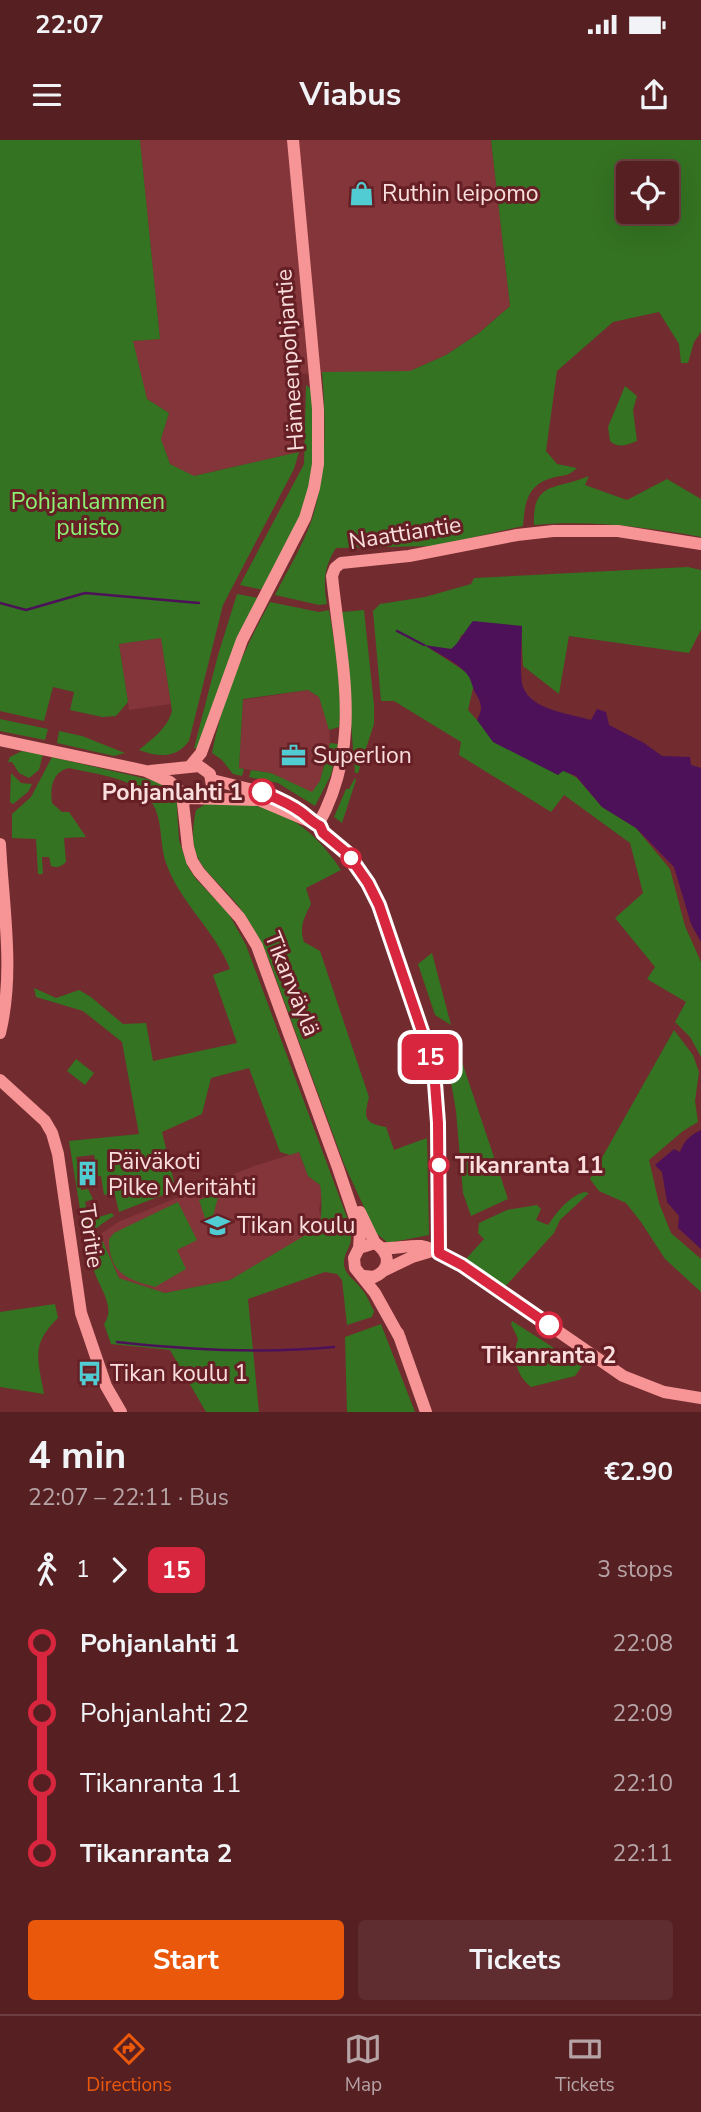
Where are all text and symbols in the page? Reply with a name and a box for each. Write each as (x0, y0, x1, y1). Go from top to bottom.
text: 22:07 (35, 7, 104, 42)
text: Viabus (300, 73, 401, 116)
icon: menu (28, 76, 66, 114)
icon: share (635, 76, 673, 114)
map controls (616, 161, 679, 224)
button: locate (616, 161, 679, 224)
place label: Ruthin leipomo (382, 178, 539, 209)
shop icon: Ruthin leipomo (348, 179, 376, 207)
street label: Hämeenpohjantie (268, 268, 312, 452)
park label: Pohjanlammen puisto (11, 486, 165, 543)
street label: Naattiantie (347, 509, 463, 557)
place label: Superlion (313, 740, 412, 771)
office icon: Superlion (279, 741, 307, 769)
place label: Pohjanlahti 1 (102, 777, 243, 808)
marker: Pohjanlahti 1 (249, 779, 275, 805)
unlabelled marker (341, 848, 361, 868)
street label: Tikanväylä (257, 927, 327, 1041)
line badge: 15 (398, 1034, 462, 1080)
text: 15 (416, 1041, 444, 1073)
place label: Päiväkoti Pilke Meritähti (108, 1146, 256, 1203)
place label: Tikanranta 11 (455, 1150, 604, 1181)
marker: Tikanranta 11 (429, 1155, 449, 1175)
building icon: Päiväkoti Pilke Meritähti (74, 1160, 102, 1188)
street label: Toritie (71, 1202, 111, 1270)
place label: Tikan koulu (237, 1210, 355, 1241)
school or university icon: Tikan koulu (203, 1211, 231, 1239)
marker: Tikanranta 2 (536, 1312, 562, 1338)
place label: Tikanranta 2 (482, 1340, 616, 1371)
place label: Tikan koulu 1 (110, 1358, 248, 1389)
bus stop icon: Tikan koulu 1 (76, 1359, 104, 1387)
text: 4 min (28, 1430, 126, 1481)
text: €2.90 (604, 1454, 673, 1489)
text: 22:07 – 22:11 · Bus (28, 1482, 229, 1513)
icon: walk (28, 1551, 66, 1589)
icon: forward (100, 1551, 138, 1589)
text: 1 (76, 1554, 90, 1585)
text: 15 (162, 1554, 191, 1586)
text: 3 stops (597, 1554, 673, 1585)
text: Pohjanlahti 1 (80, 1626, 240, 1661)
text: 22:08 (613, 1628, 673, 1659)
text: Pohjanlahti 22 (80, 1696, 249, 1731)
text: 22:09 (613, 1698, 673, 1729)
text: Tikanranta 11 (80, 1766, 242, 1801)
text: 22:10 (613, 1768, 673, 1799)
text: Tikanranta 2 (80, 1836, 232, 1871)
text: 22:11 (613, 1838, 673, 1869)
button: Start (28, 1920, 344, 2000)
button: Tickets (358, 1920, 673, 2000)
tab: Directions (86, 2030, 172, 2098)
tab: Map (344, 2030, 382, 2098)
tab: Tickets (555, 2030, 615, 2098)

